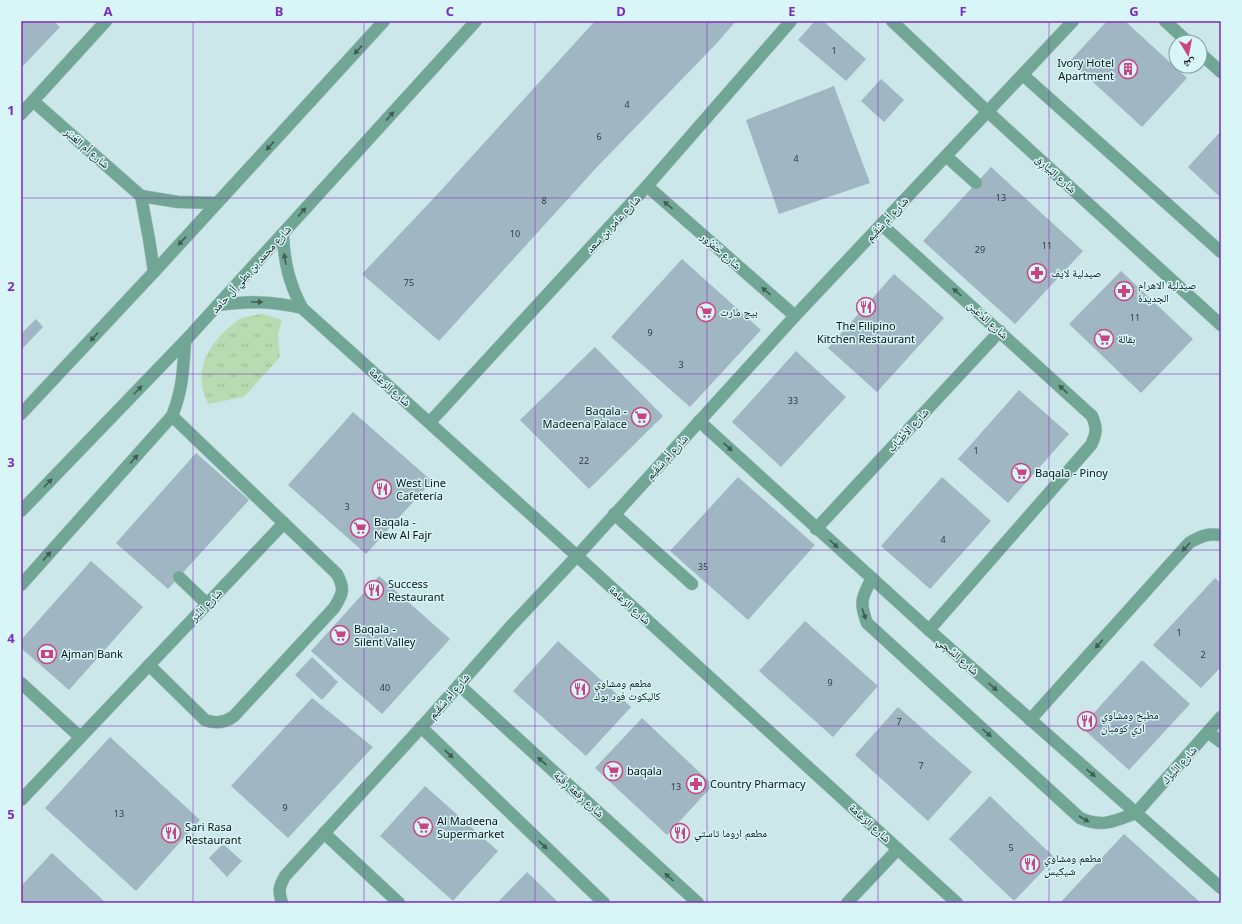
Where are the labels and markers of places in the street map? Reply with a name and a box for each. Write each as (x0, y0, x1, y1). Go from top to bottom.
place label: Ivory Hotel Apartment (1057, 55, 1114, 83)
building icon: Ivory Hotel Apartment (1117, 58, 1139, 80)
pharmacy icon: صيدلية لايف (1026, 262, 1048, 284)
place label: صيدلية لايف (1051, 265, 1101, 280)
place label: صيدلية الاهرام الجديدة (1138, 277, 1196, 305)
pharmacy icon: صيدلية الاهرام الجديدة (1113, 280, 1135, 302)
restaurant icon: The Filipino Kitchen Restaurant (855, 296, 877, 318)
supermarket icon: بيج مارت (695, 301, 717, 323)
place label: بيج مارت (720, 304, 758, 319)
place label: The Filipino Kitchen Restaurant (817, 318, 915, 346)
supermarket icon: بقالة (1093, 328, 1115, 350)
place label: بقالة (1118, 331, 1135, 346)
place label: Baqala - Madeena Palace (543, 403, 627, 431)
supermarket icon: Baqala - Madeena Palace (630, 406, 652, 428)
supermarket icon: Baqala - Pinoy (1010, 462, 1032, 484)
place label: Baqala - Pinoy (1035, 465, 1108, 480)
place label: West Line Cafetería (396, 475, 446, 503)
restaurant icon: West Line Cafetería (371, 478, 393, 500)
place label: Baqala - New Al Fajr (374, 514, 432, 542)
supermarket icon: Baqala - New Al Fajr (349, 517, 371, 539)
place label: Success Restaurant (388, 576, 445, 604)
restaurant icon: Success Restaurant (363, 579, 385, 601)
place label: Baqala - Silent Valley (354, 621, 416, 649)
supermarket icon: Baqala - Silent Valley (329, 624, 351, 646)
bank icon: Ajman Bank (36, 643, 58, 665)
place label: Ajman Bank (61, 646, 123, 661)
place label: مطعم ومشاوي كاليكوت فود بوك (594, 675, 661, 703)
restaurant icon: مطعم ومشاوي كاليكوت فود بوك (569, 678, 591, 700)
place label: مطبخ ومشاوي اري كومبان (1101, 707, 1159, 737)
restaurant icon: مطبخ ومشاوي اري كومبان (1076, 710, 1098, 732)
supermarket icon: baqala (602, 760, 624, 782)
place label: baqala (627, 763, 662, 778)
pharmacy icon: Country Pharmacy (685, 773, 707, 795)
place label: Country Pharmacy (710, 776, 806, 791)
place label: Al Madeena Supermarket (437, 813, 504, 841)
supermarket icon: Al Madeena Supermarket (412, 816, 434, 838)
place label: Sari Rasa Restaurant (185, 819, 242, 847)
restaurant icon: Sari Rasa Restaurant (160, 822, 182, 844)
restaurant icon: مطعم اروما تاستي (669, 822, 691, 844)
place label: مطعم اروما تاستي (694, 825, 767, 842)
place label: مطعم ومشاوي شيكيس (1044, 850, 1101, 878)
restaurant icon: مطعم ومشاوي شيكيس (1019, 853, 1041, 875)

